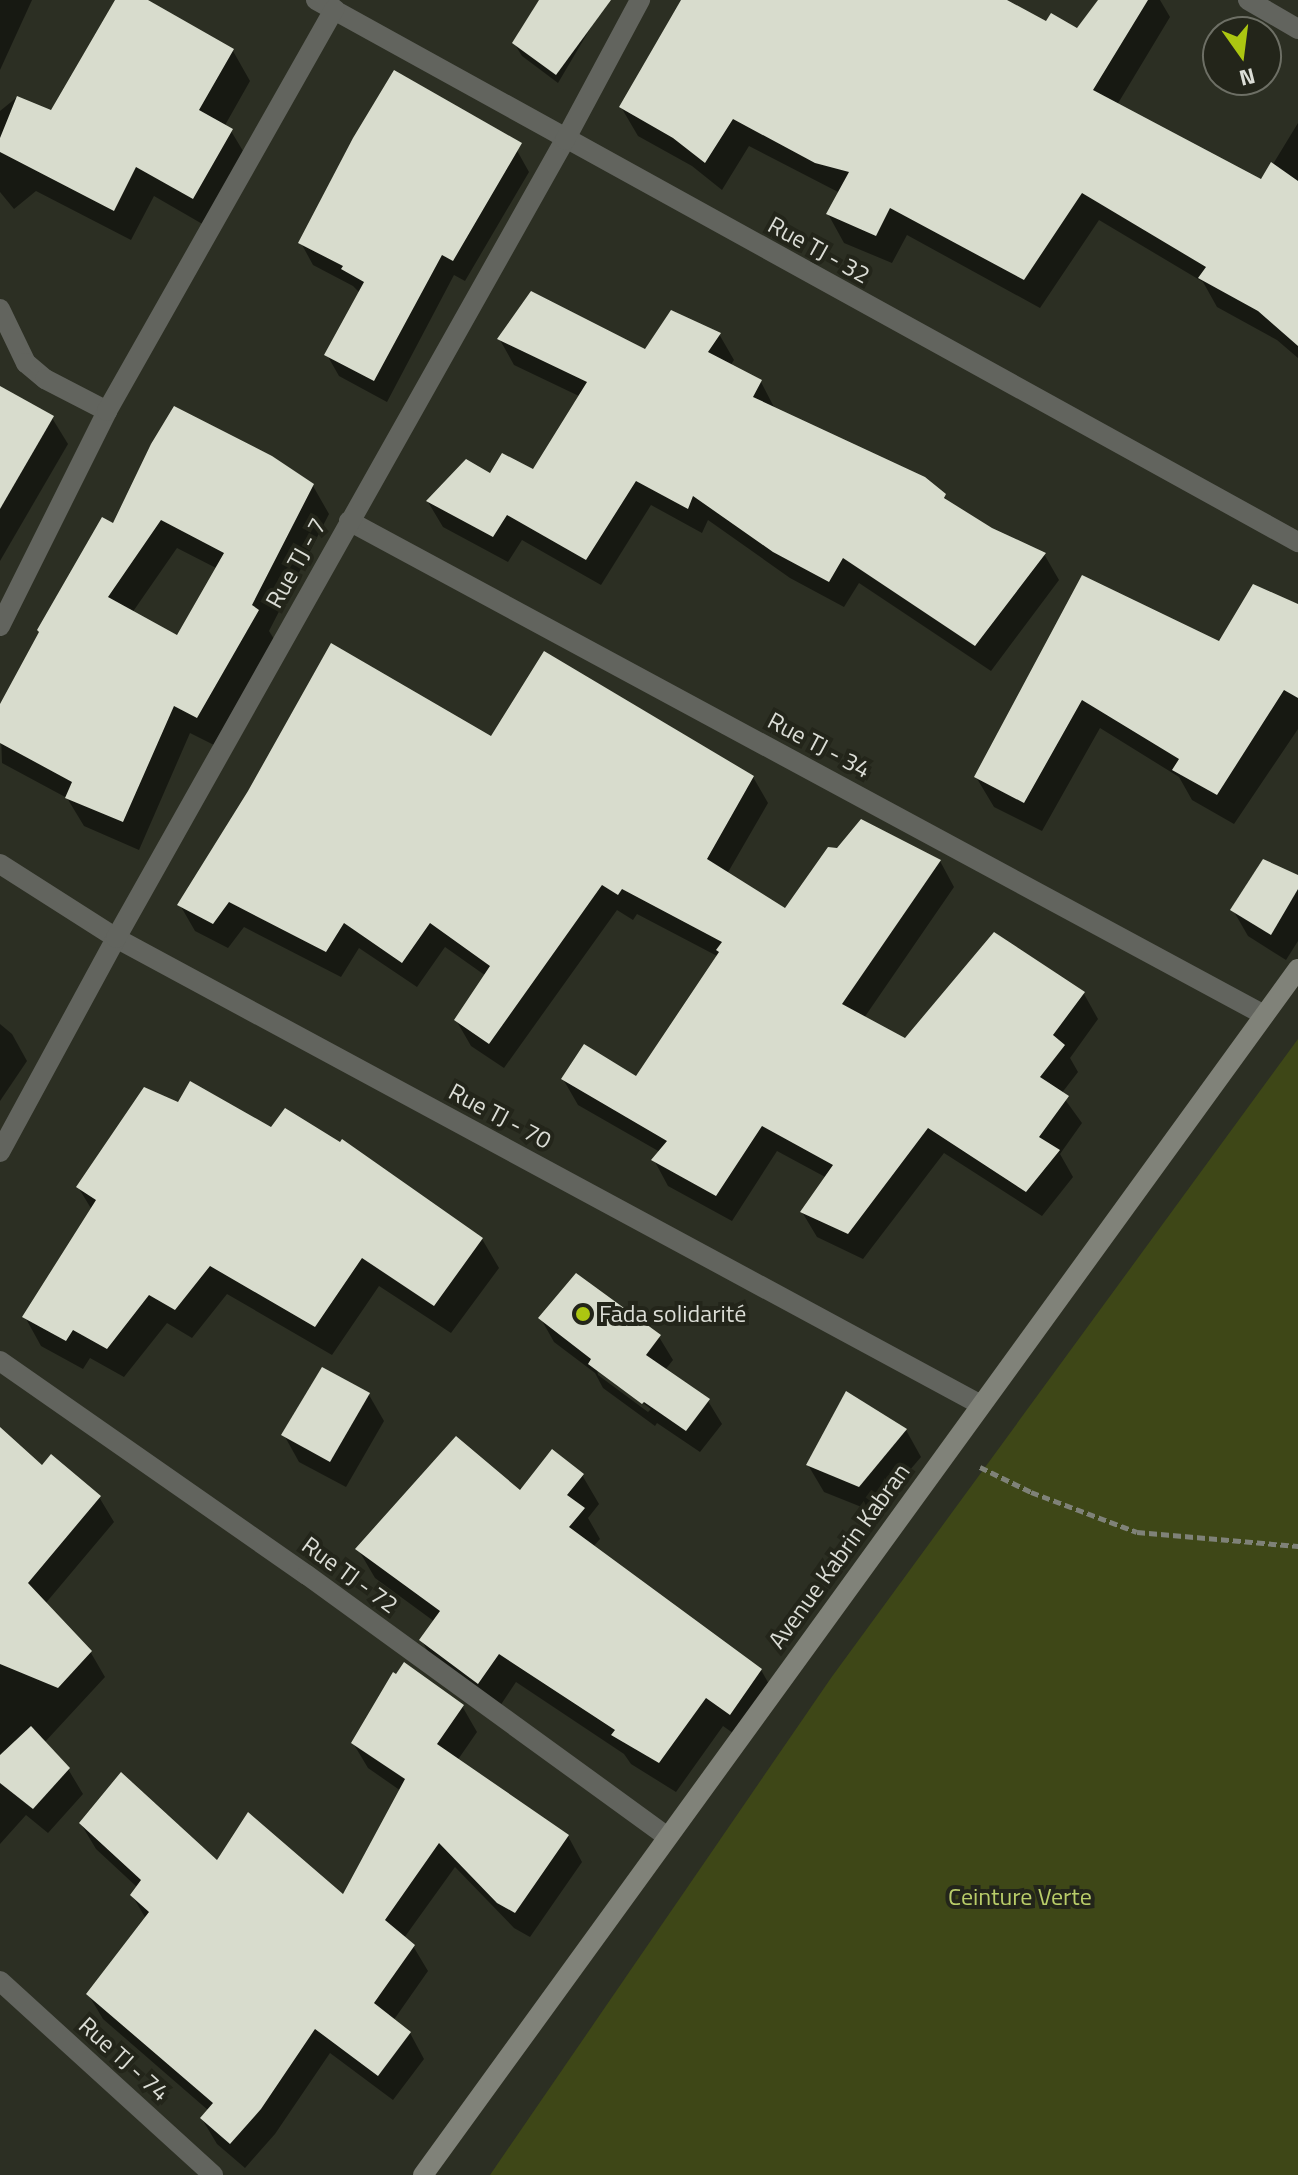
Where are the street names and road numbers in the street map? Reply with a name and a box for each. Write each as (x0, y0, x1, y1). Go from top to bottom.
street label: Rue TJ - 32 (763, 210, 875, 290)
street label: Rue TJ - 7 (260, 513, 332, 613)
street label: Rue TJ - 34 (763, 706, 875, 784)
street label: Rue TJ - 70 (444, 1077, 556, 1155)
street label: Avenue Kabrin Kabran (762, 1458, 916, 1654)
street label: Rue TJ - 72 (296, 1530, 404, 1620)
street label: Rue TJ - 74 (73, 2011, 175, 2107)

